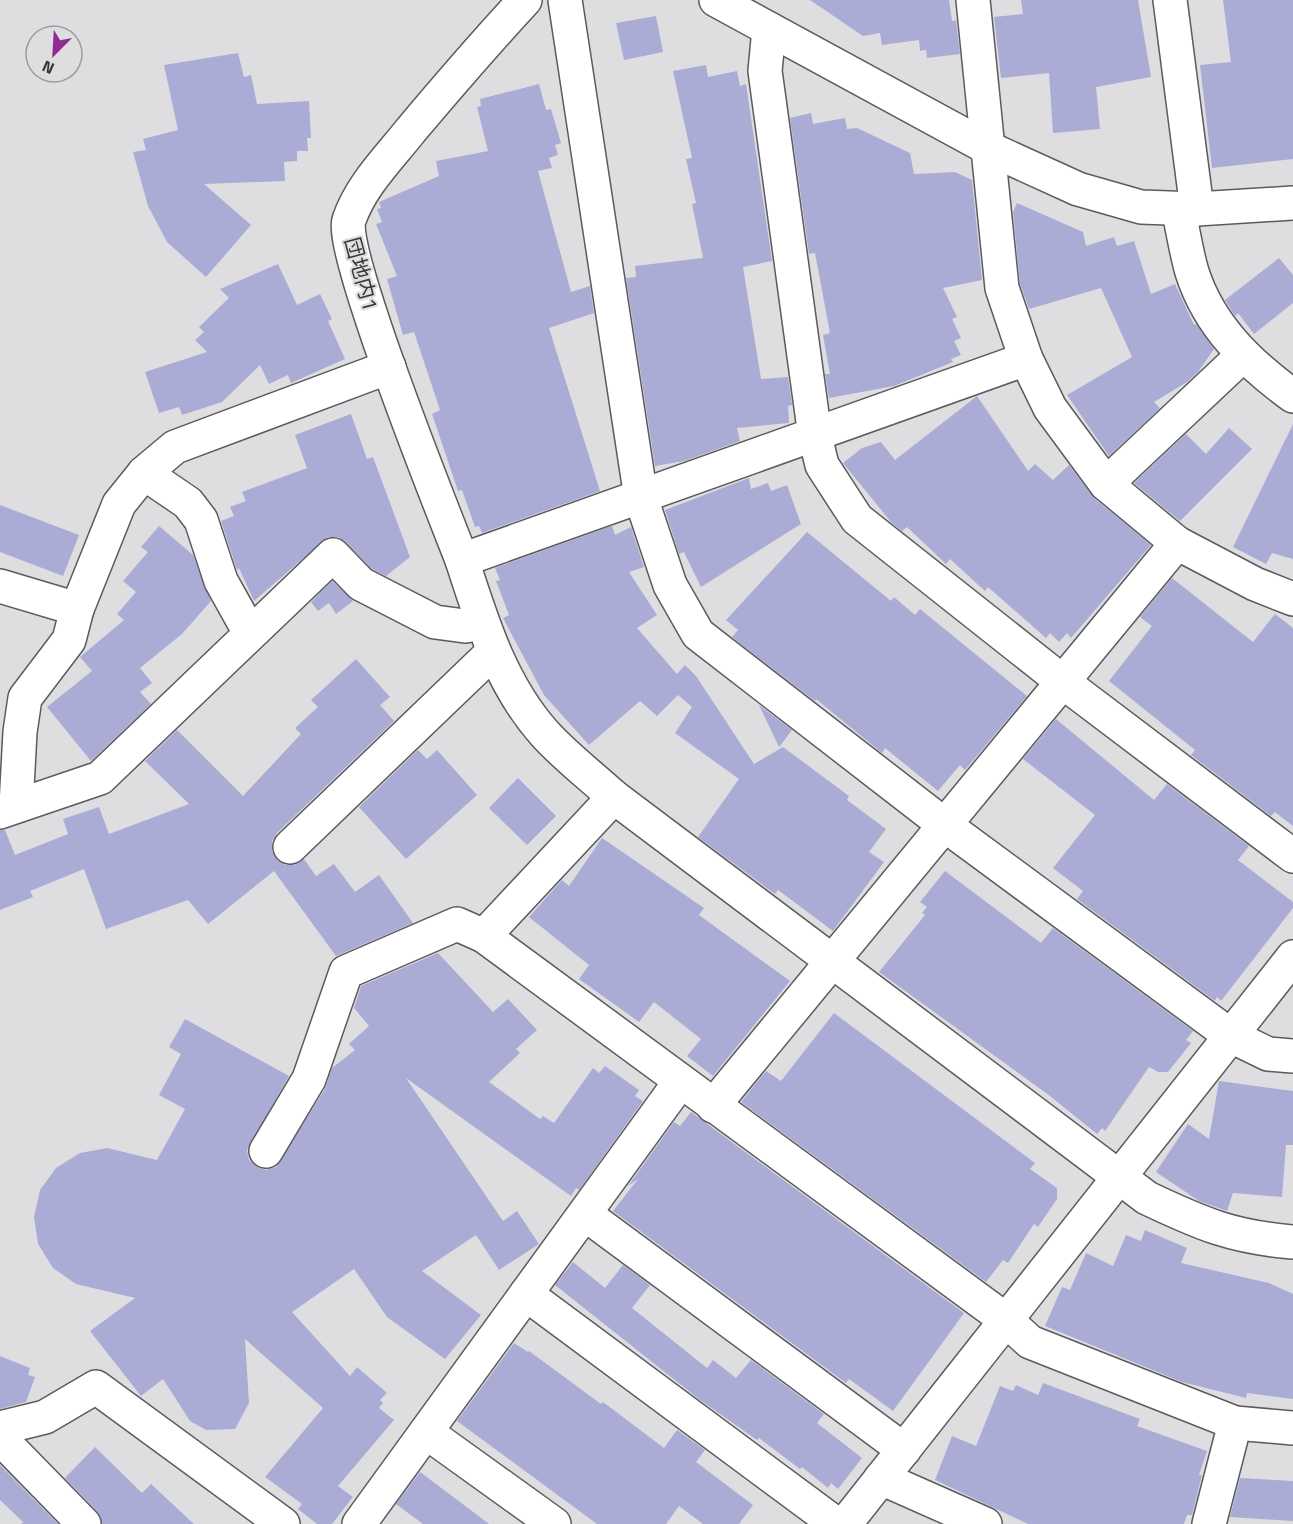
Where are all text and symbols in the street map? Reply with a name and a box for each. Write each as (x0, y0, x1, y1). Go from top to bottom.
north arrow (24, 24, 84, 84)
text: N (38, 54, 58, 81)
street label: 団地内1 (337, 233, 387, 314)

